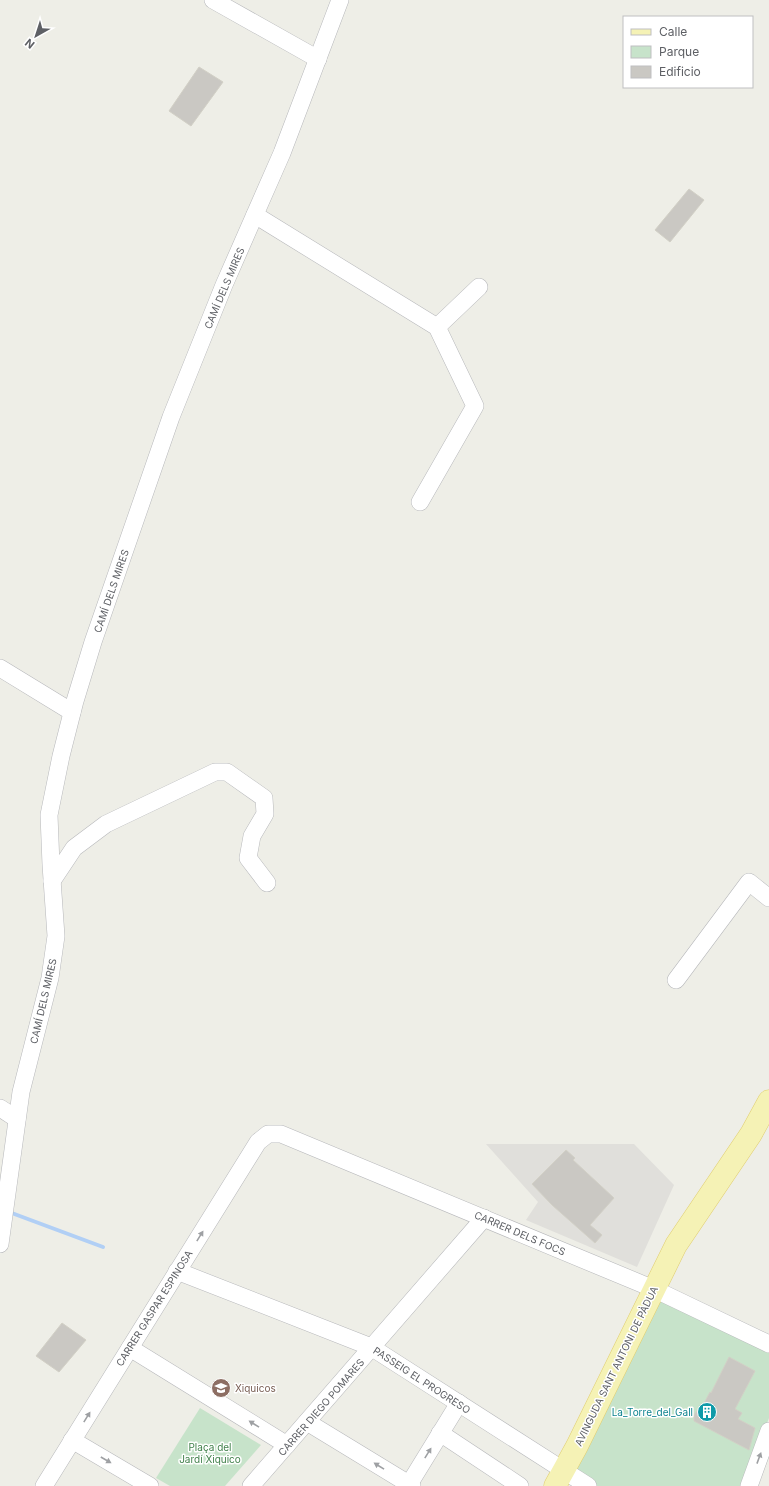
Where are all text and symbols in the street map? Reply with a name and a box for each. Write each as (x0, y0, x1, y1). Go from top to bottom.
north arrow (16, 16, 56, 56)
legend (623, 16, 753, 88)
text: Calle (659, 24, 687, 39)
text: N (22, 36, 37, 52)
text: Parque (659, 44, 699, 59)
text: Edificio (659, 64, 701, 79)
street label: CAMÍ DELS MIRES (201, 245, 247, 330)
street label: CAMÍ DELS MIRES (90, 547, 131, 634)
street label: CAMÍ DELS MIRES (26, 957, 59, 1045)
street label: CARRER DELS FOCS (473, 1208, 567, 1258)
one-way arrow (196, 1230, 203, 1242)
street label: CARRER GASPAR ESPINOSA (113, 1248, 195, 1368)
street label: AVINGUDA SANT ANTONI DE PÀDUA (571, 1284, 660, 1448)
street label: PASSEIG EL PROGRESO (371, 1344, 473, 1416)
street label: CARRER DIEGO POMARES (276, 1356, 366, 1458)
school or university icon: Xiquicos (210, 1377, 232, 1399)
place label: Xiquicos (235, 1382, 276, 1394)
building icon: La_Torre_del_Gall (696, 1401, 718, 1423)
place label: La_Torre_del_Gall (612, 1406, 693, 1418)
one-way arrow (83, 1411, 90, 1423)
one-way arrow (249, 1420, 259, 1428)
park label: Plaça del Jardí Xiquico (179, 1441, 241, 1465)
one-way arrow (424, 1448, 432, 1458)
one-way arrow (756, 1452, 762, 1464)
one-way arrow (100, 1457, 112, 1464)
one-way arrow (373, 1462, 385, 1469)

